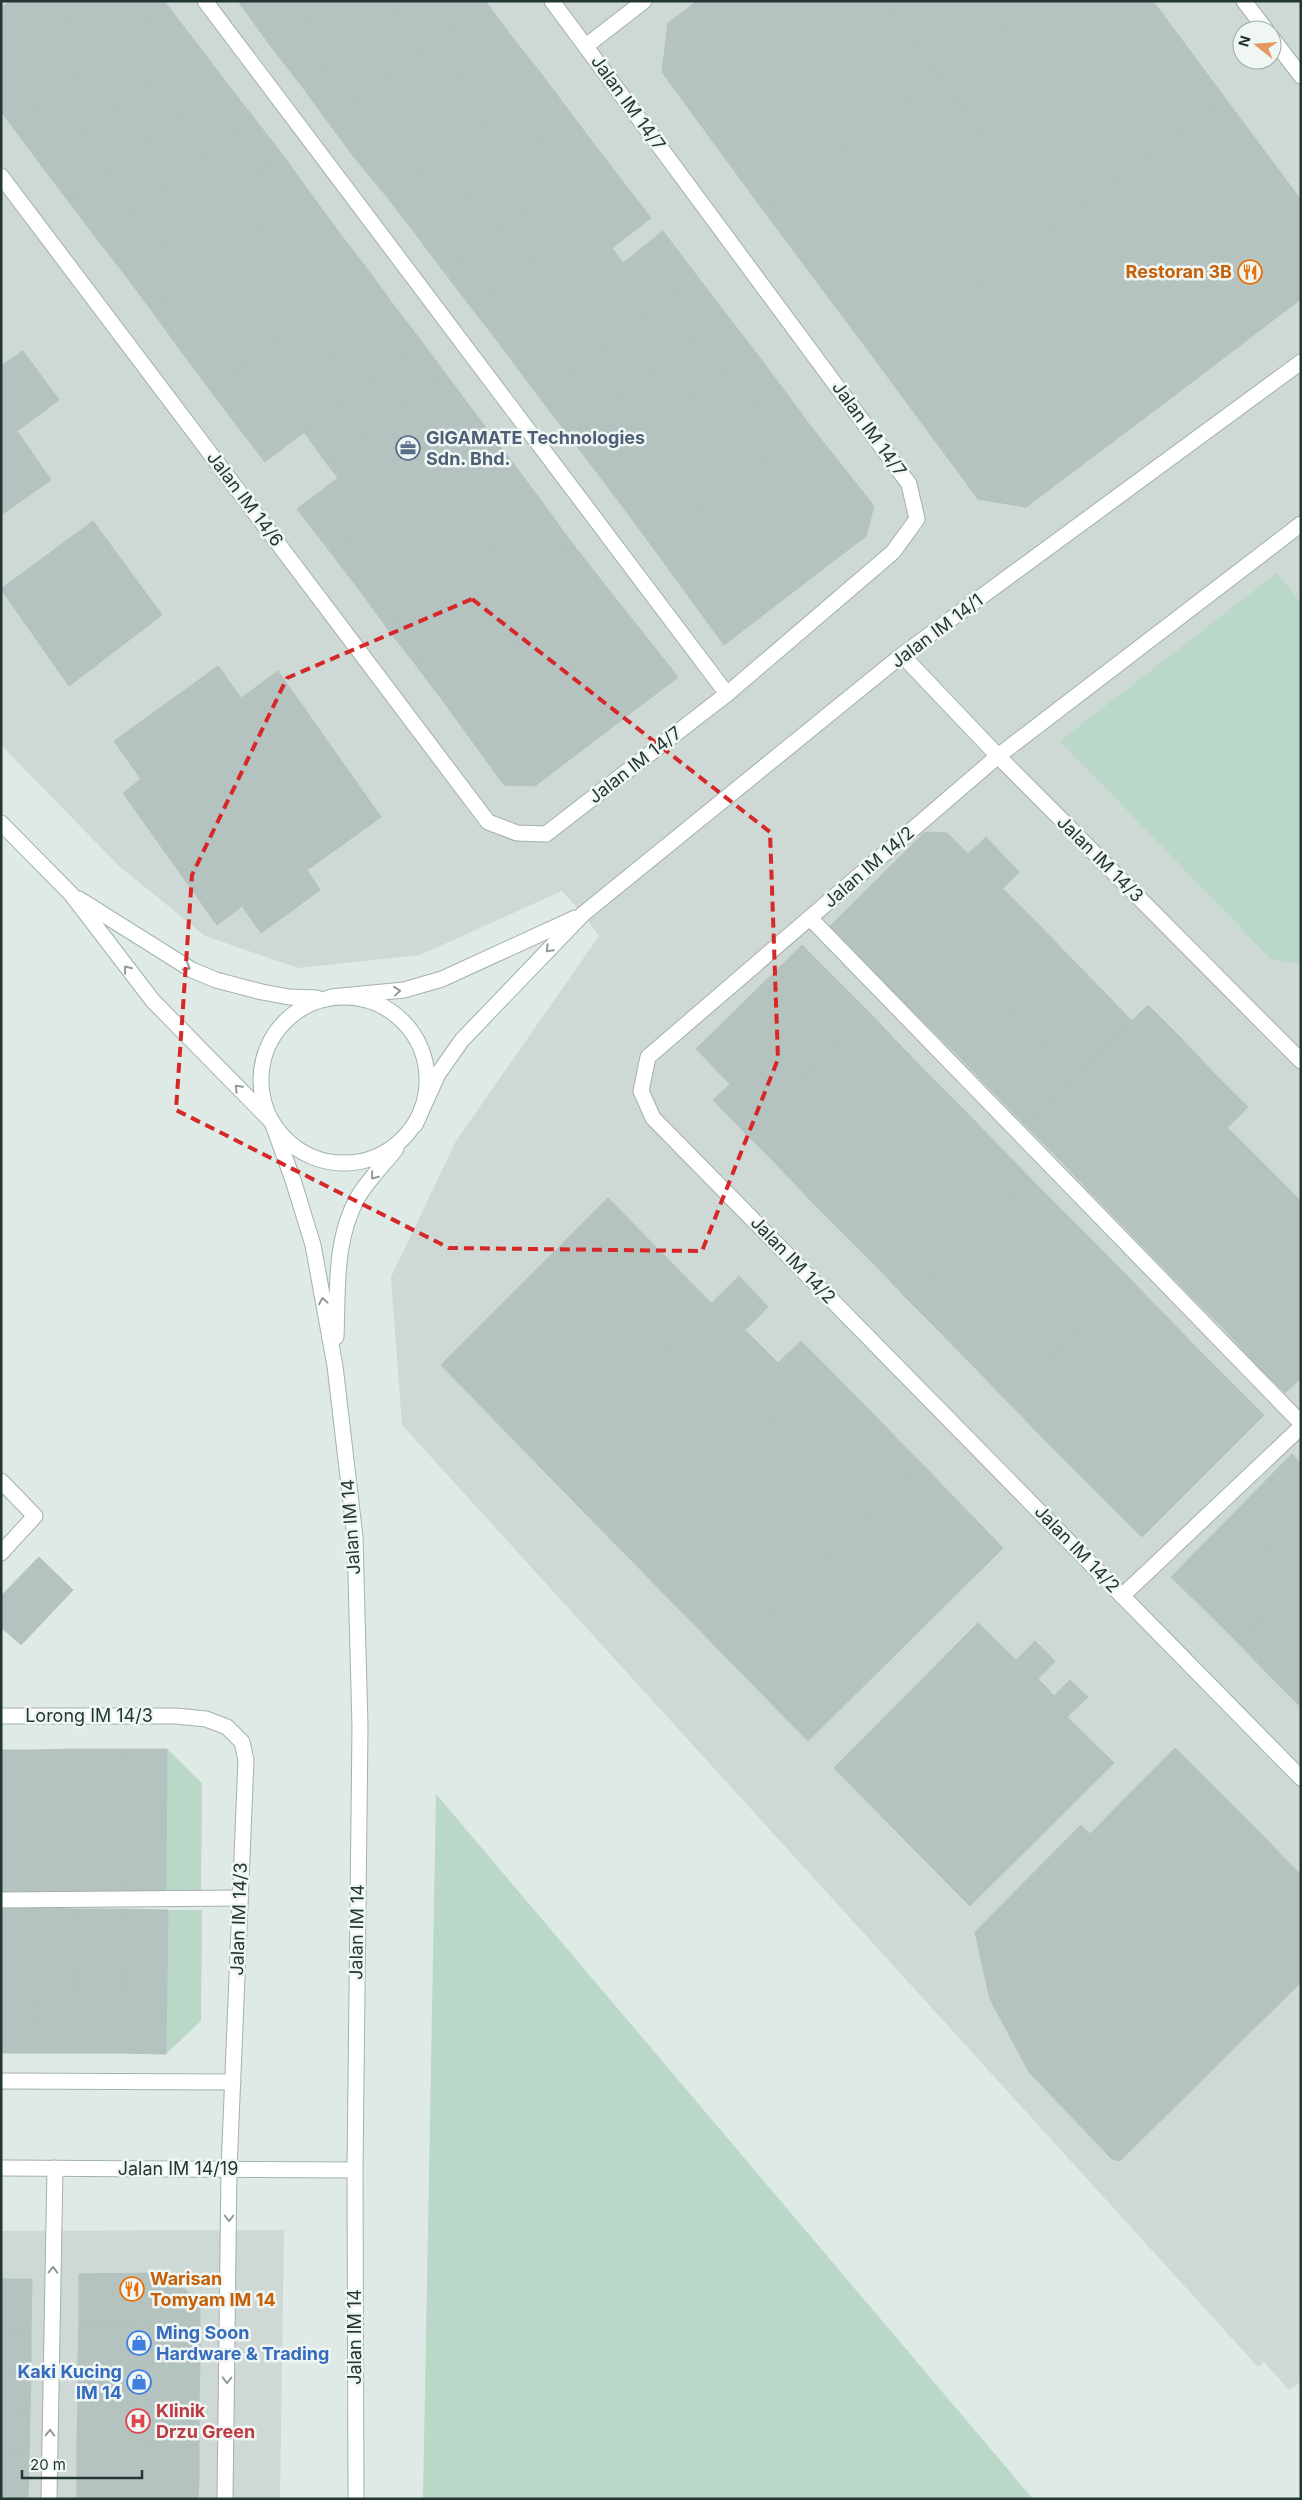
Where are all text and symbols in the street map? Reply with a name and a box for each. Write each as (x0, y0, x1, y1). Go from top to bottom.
north arrow (1232, 20, 1282, 70)
text: N (1234, 33, 1254, 49)
street label: Jalan IM 14/7 (587, 51, 670, 154)
restaurant icon: Restoran 3B (1237, 259, 1263, 285)
place label: Restoran 3B (1126, 261, 1232, 282)
street label: Jalan IM 14/7 (828, 377, 911, 480)
place label: GIGAMATE Technologies Sdn. Bhd. (426, 427, 645, 469)
office icon: GIGAMATE Technologies Sdn. Bhd. (395, 435, 421, 461)
street label: Jalan IM 14/6 (203, 447, 288, 550)
street label: Jalan IM 14/1 (887, 589, 987, 672)
street label: Jalan IM 14/7 (584, 722, 685, 807)
street label: Jalan IM 14/3 (1053, 811, 1148, 906)
street label: Jalan IM 14/2 (819, 822, 918, 912)
one-way arrow (546, 943, 555, 952)
one-way arrow (181, 960, 190, 970)
one-way arrow (124, 965, 133, 974)
one-way arrow (393, 986, 401, 997)
one-way arrow (235, 1084, 244, 1093)
one-way arrow (370, 1171, 379, 1180)
street label: Jalan IM 14/2 (747, 1212, 840, 1308)
one-way arrow (319, 1296, 329, 1305)
street label: Jalan IM 14 (337, 1479, 364, 1575)
street label: Jalan IM 14/2 (1031, 1501, 1124, 1597)
street label: Lorong IM 14/3 (25, 1705, 153, 1726)
street label: Jalan IM 14/3 (226, 1862, 251, 1976)
street label: Jalan IM 14 (345, 1884, 368, 1980)
street label: Jalan IM 14/19 (118, 2158, 238, 2179)
one-way arrow (224, 2214, 234, 2222)
one-way arrow (48, 2266, 58, 2274)
place label: Warisan Tomyam IM 14 (150, 2268, 276, 2310)
restaurant icon: Warisan Tomyam IM 14 (119, 2276, 145, 2302)
street label: Jalan IM 14 (344, 2289, 365, 2385)
place label: Ming Soon Hardware & Trading (156, 2322, 329, 2364)
shop icon: Ming Soon Hardware & Trading (126, 2330, 152, 2356)
place label: Kaki Kucing IM 14 (17, 2361, 122, 2403)
shop icon: Kaki Kucing IM 14 (126, 2369, 152, 2395)
one-way arrow (222, 2377, 232, 2385)
place label: Klinik Drzu Green (156, 2400, 255, 2442)
hospital icon: Klinik Drzu Green (125, 2408, 151, 2434)
one-way arrow (45, 2428, 55, 2436)
scale bar (22, 2448, 142, 2480)
text: 20 m (30, 2455, 66, 2474)

